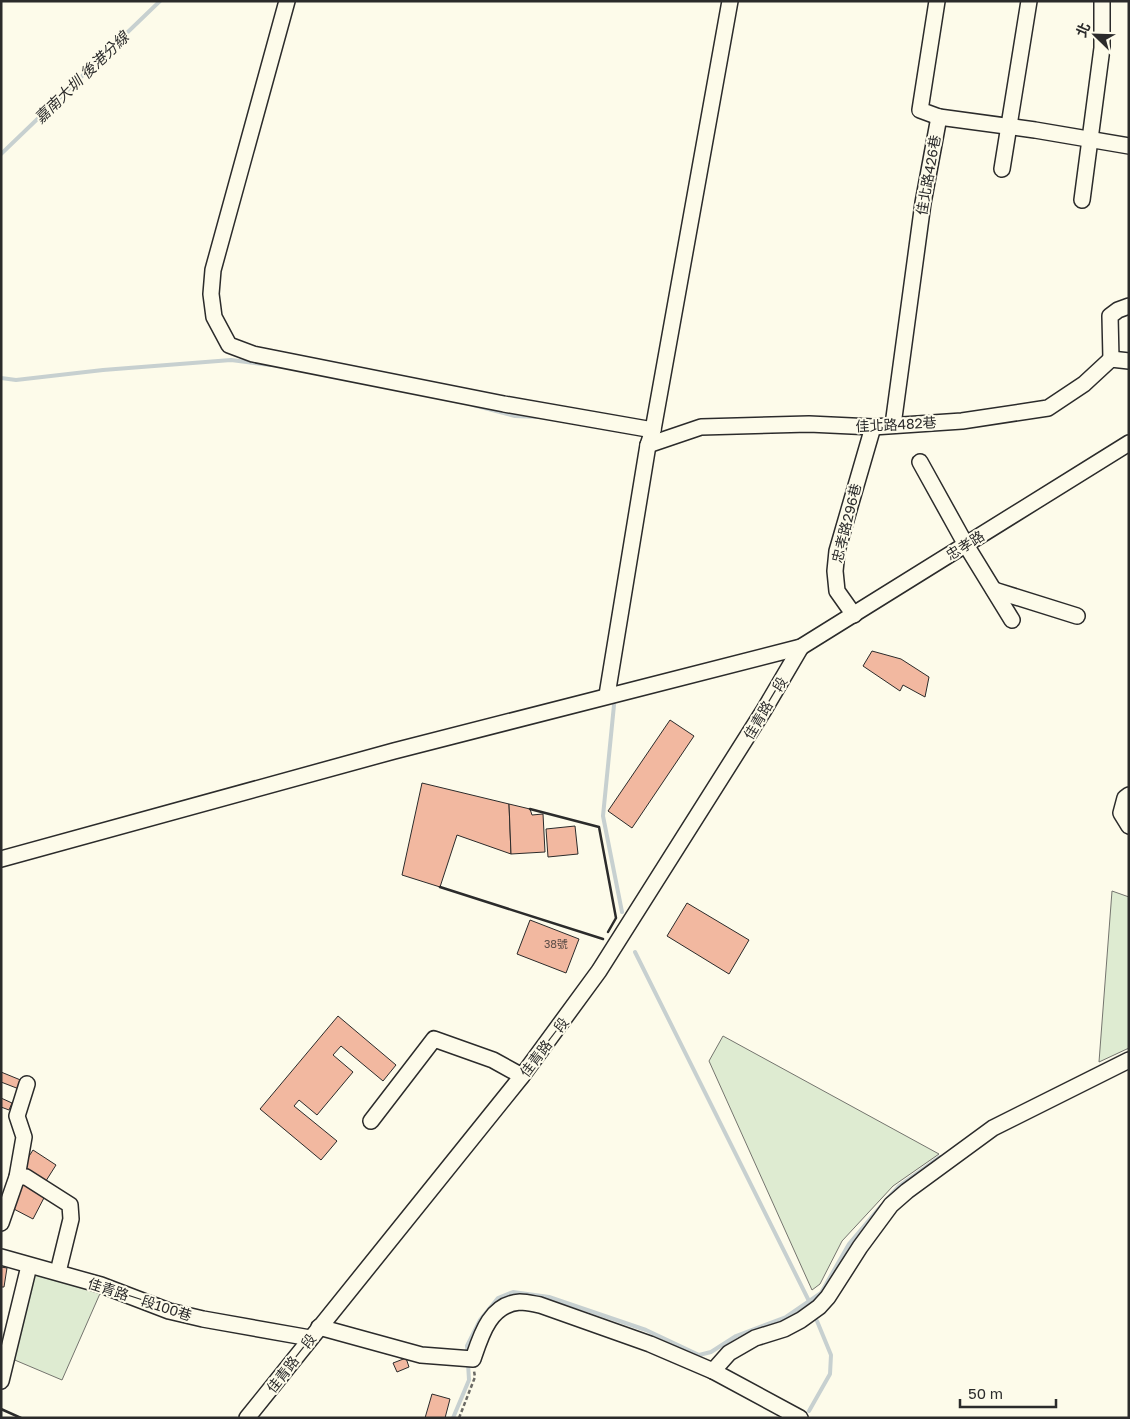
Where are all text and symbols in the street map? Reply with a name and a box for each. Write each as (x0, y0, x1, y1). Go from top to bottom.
north arrow (1070, 10, 1120, 60)
text: 北 (1072, 20, 1093, 39)
water label: 嘉南大圳 後港分線 (30, 26, 133, 126)
street label: 佳北路426巷 (913, 134, 943, 216)
street label: 佳北路482巷 (855, 413, 937, 435)
street label: 忠孝路296巷 (828, 482, 864, 564)
street label: 忠孝路 (943, 527, 987, 563)
street label: 佳青路一段 (740, 674, 790, 742)
house number: 38號 (544, 937, 568, 950)
street label: 佳青路一段 (516, 1014, 572, 1080)
street label: 佳青路一段100巷 (86, 1274, 194, 1324)
street label: 佳青路一段 (263, 1330, 319, 1396)
scale bar (960, 1376, 1056, 1408)
text: 50 m (968, 1384, 1003, 1402)

